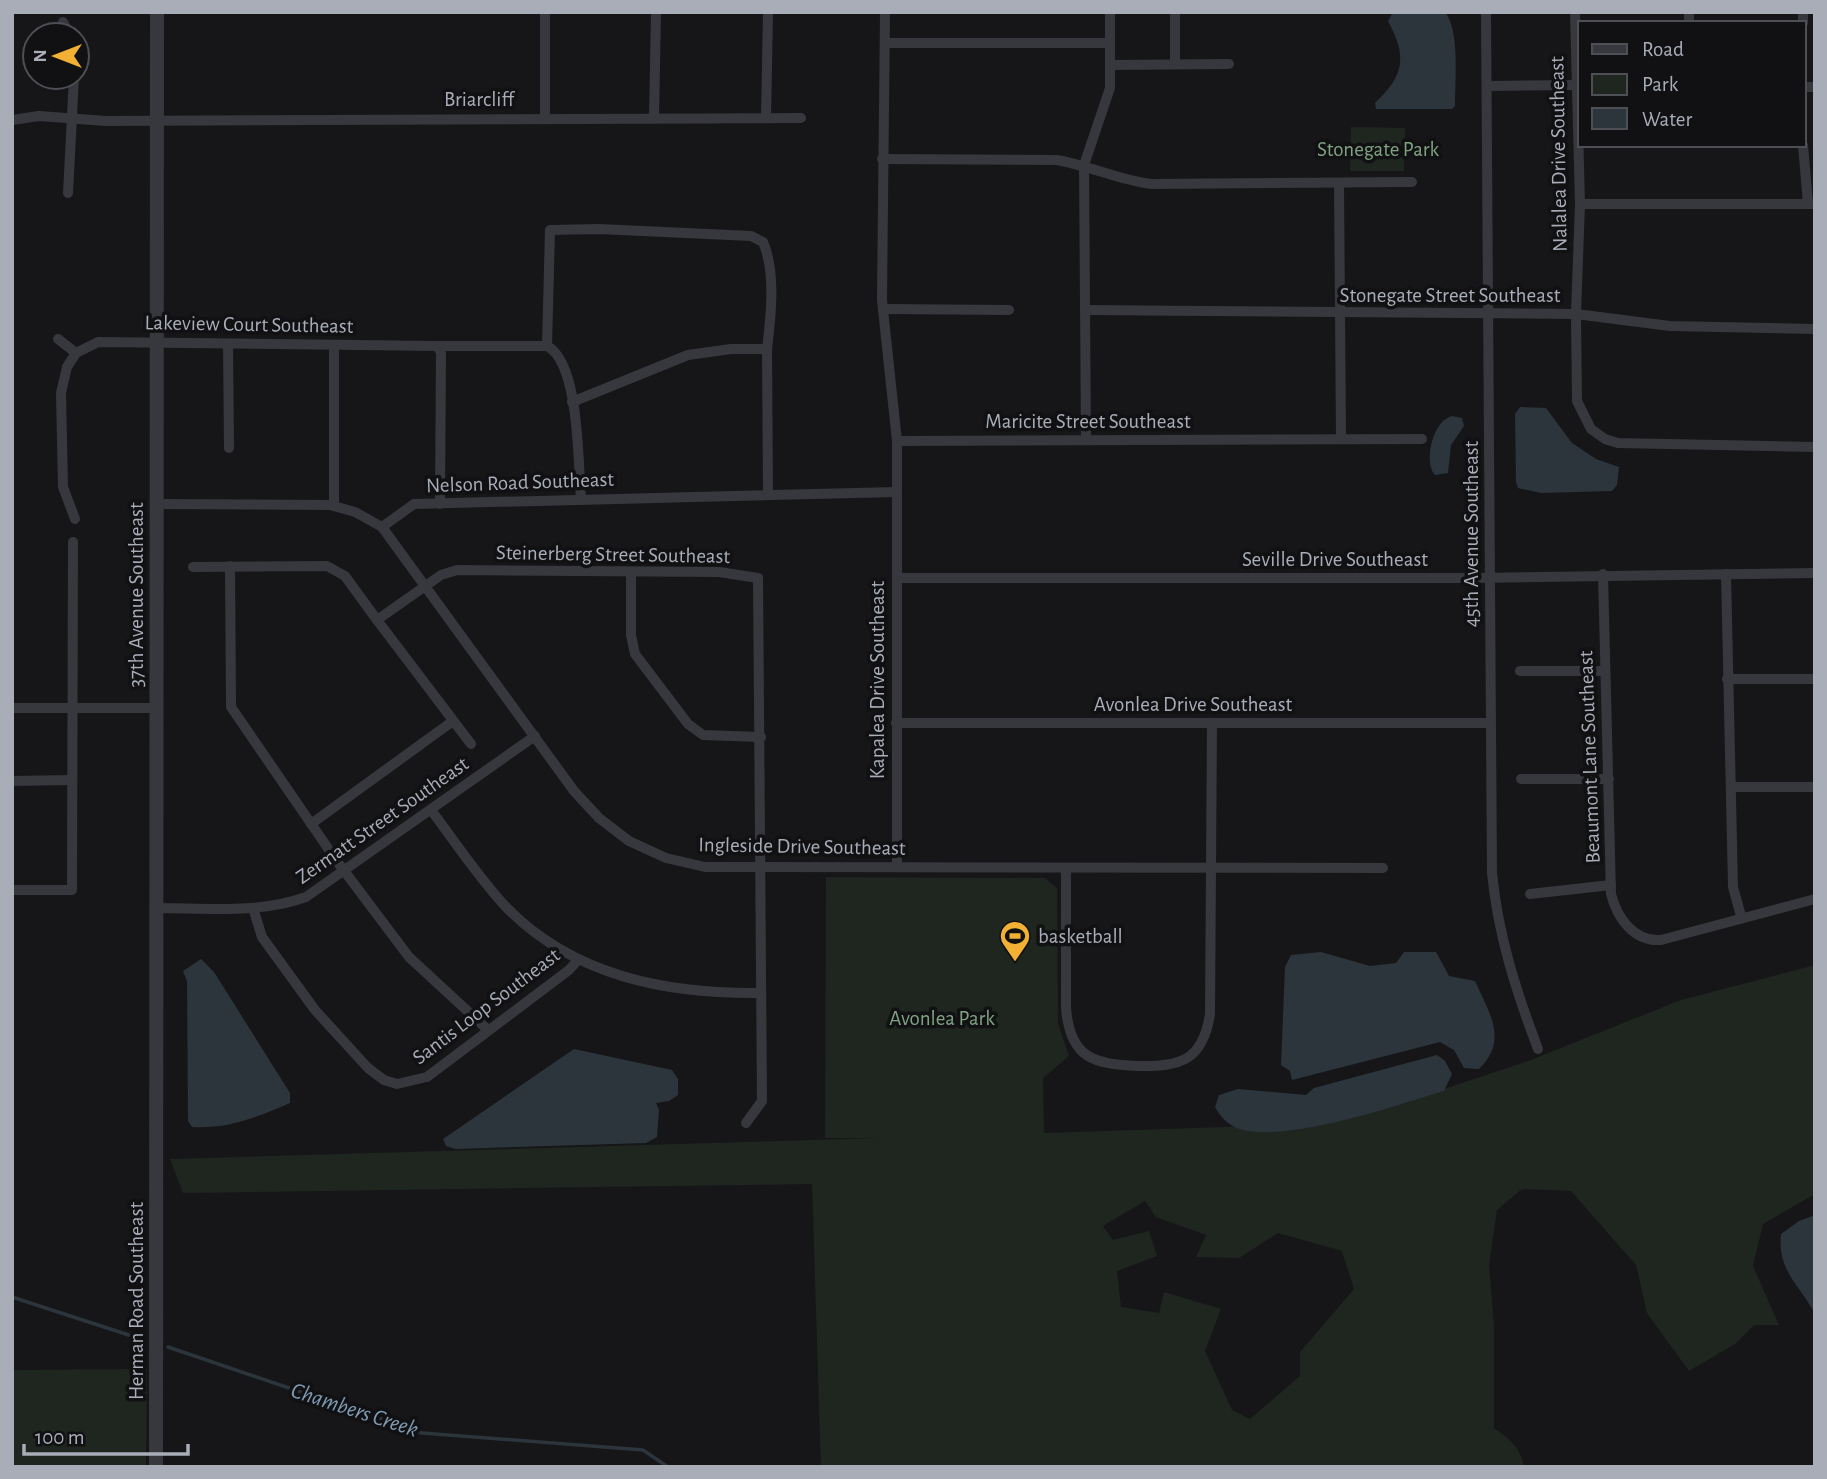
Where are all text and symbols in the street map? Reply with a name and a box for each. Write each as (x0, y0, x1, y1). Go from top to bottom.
north arrow (21, 21, 91, 91)
legend (1578, 21, 1806, 147)
text: Road (1642, 39, 1684, 60)
text: N (31, 49, 50, 63)
street label: Nalalea Drive Southeast (1546, 56, 1571, 252)
text: Park (1642, 74, 1679, 95)
street label: Briarcliff (444, 89, 516, 110)
text: Water (1642, 109, 1692, 130)
park label: Stonegate Park (1317, 139, 1440, 160)
street label: Stonegate Street Southeast (1340, 285, 1561, 306)
street label: Lakeview Court Southeast (144, 312, 354, 337)
street label: Maricite Street Southeast (985, 411, 1191, 432)
street label: 45th Avenue Southeast (1461, 440, 1482, 627)
street label: Nelson Road Southeast (426, 469, 615, 496)
street label: 37th Avenue Southeast (126, 502, 147, 688)
street label: Steinerberg Street Southeast (496, 542, 731, 567)
street label: Seville Drive Southeast (1242, 549, 1428, 570)
street label: Kapalea Drive Southeast (867, 580, 888, 779)
street label: Beaumont Lane Southeast (1575, 650, 1604, 864)
street label: Avonlea Drive Southeast (1094, 694, 1293, 715)
street label: Zermatt Street Southeast (292, 753, 473, 888)
street label: Ingleside Drive Southeast (698, 834, 906, 859)
sports icon: basketball (998, 919, 1032, 963)
place label: basketball (1038, 926, 1123, 947)
street label: Santis Loop Southeast (409, 944, 564, 1068)
park label: Avonlea Park (889, 1008, 995, 1029)
street label: Herman Road Southeast (126, 1202, 147, 1400)
water label: Chambers Creek (288, 1379, 421, 1442)
scale bar (24, 1412, 189, 1456)
text: 100 m (35, 1427, 85, 1448)

